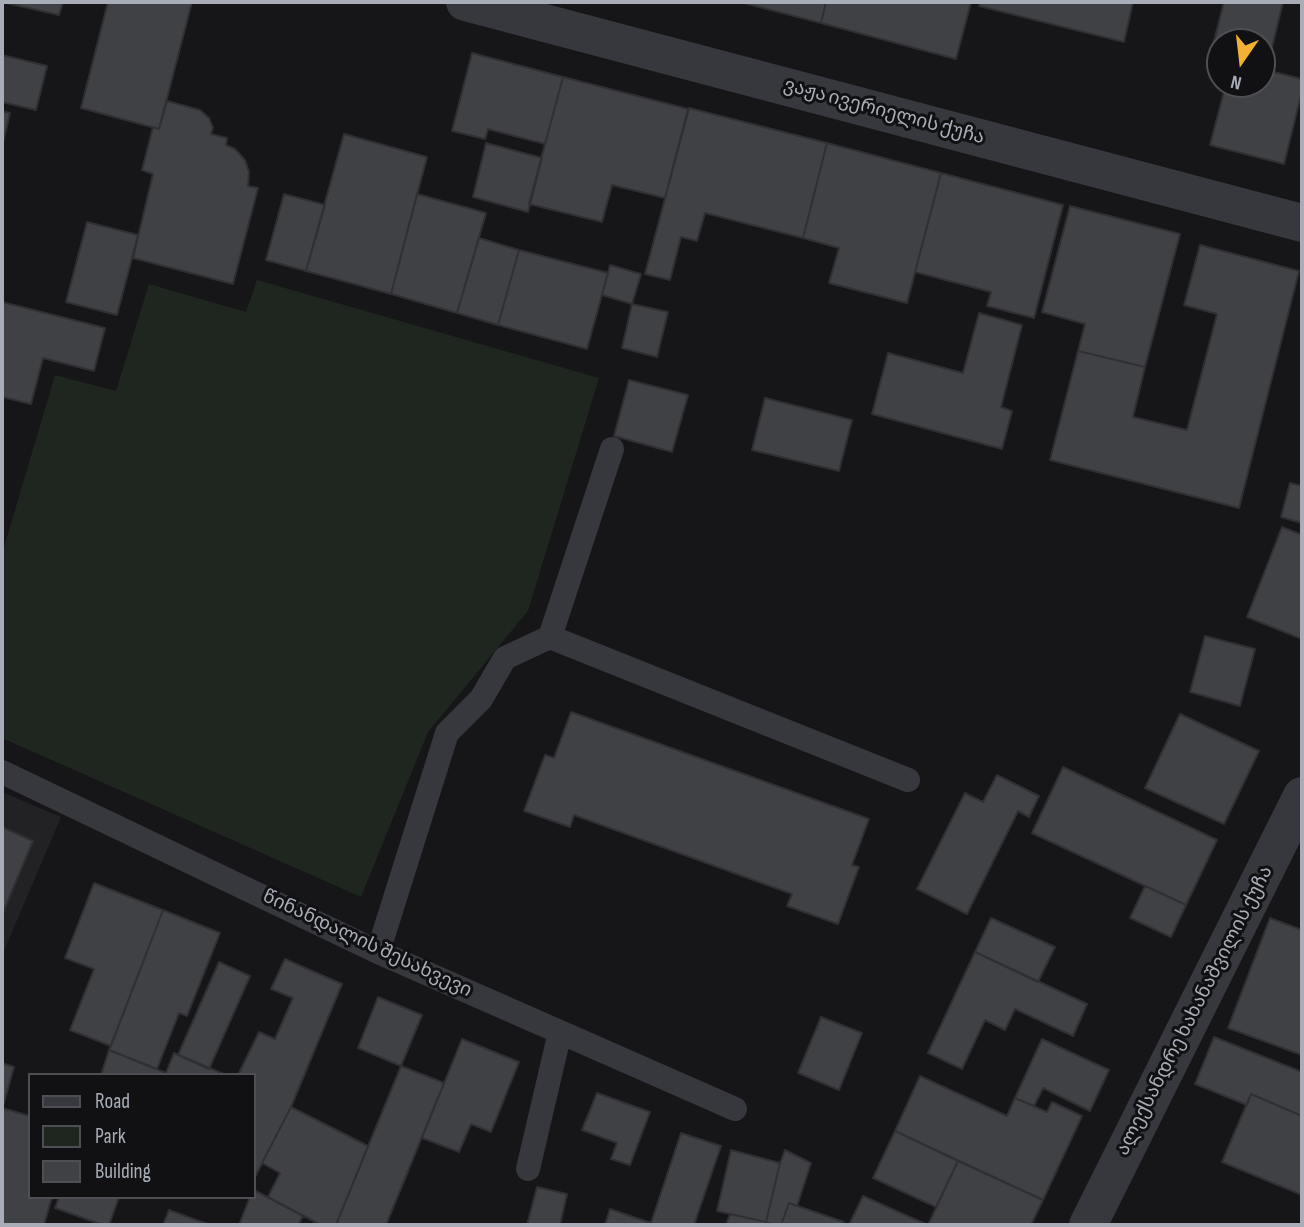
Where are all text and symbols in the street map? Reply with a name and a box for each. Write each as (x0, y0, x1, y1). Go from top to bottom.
north arrow (1206, 28, 1276, 98)
text: N (1229, 70, 1244, 94)
street label: ვაჟა ივერიელის ქუჩა (781, 74, 987, 150)
street label: ალექსანდრე ხახანაშვილის ქუჩა (1112, 862, 1278, 1160)
street label: წინანდალის შესახვევი (259, 885, 475, 1003)
legend (28, 1073, 256, 1199)
text: Road (95, 1089, 130, 1114)
text: Park (95, 1124, 126, 1149)
text: Building (95, 1159, 151, 1184)

